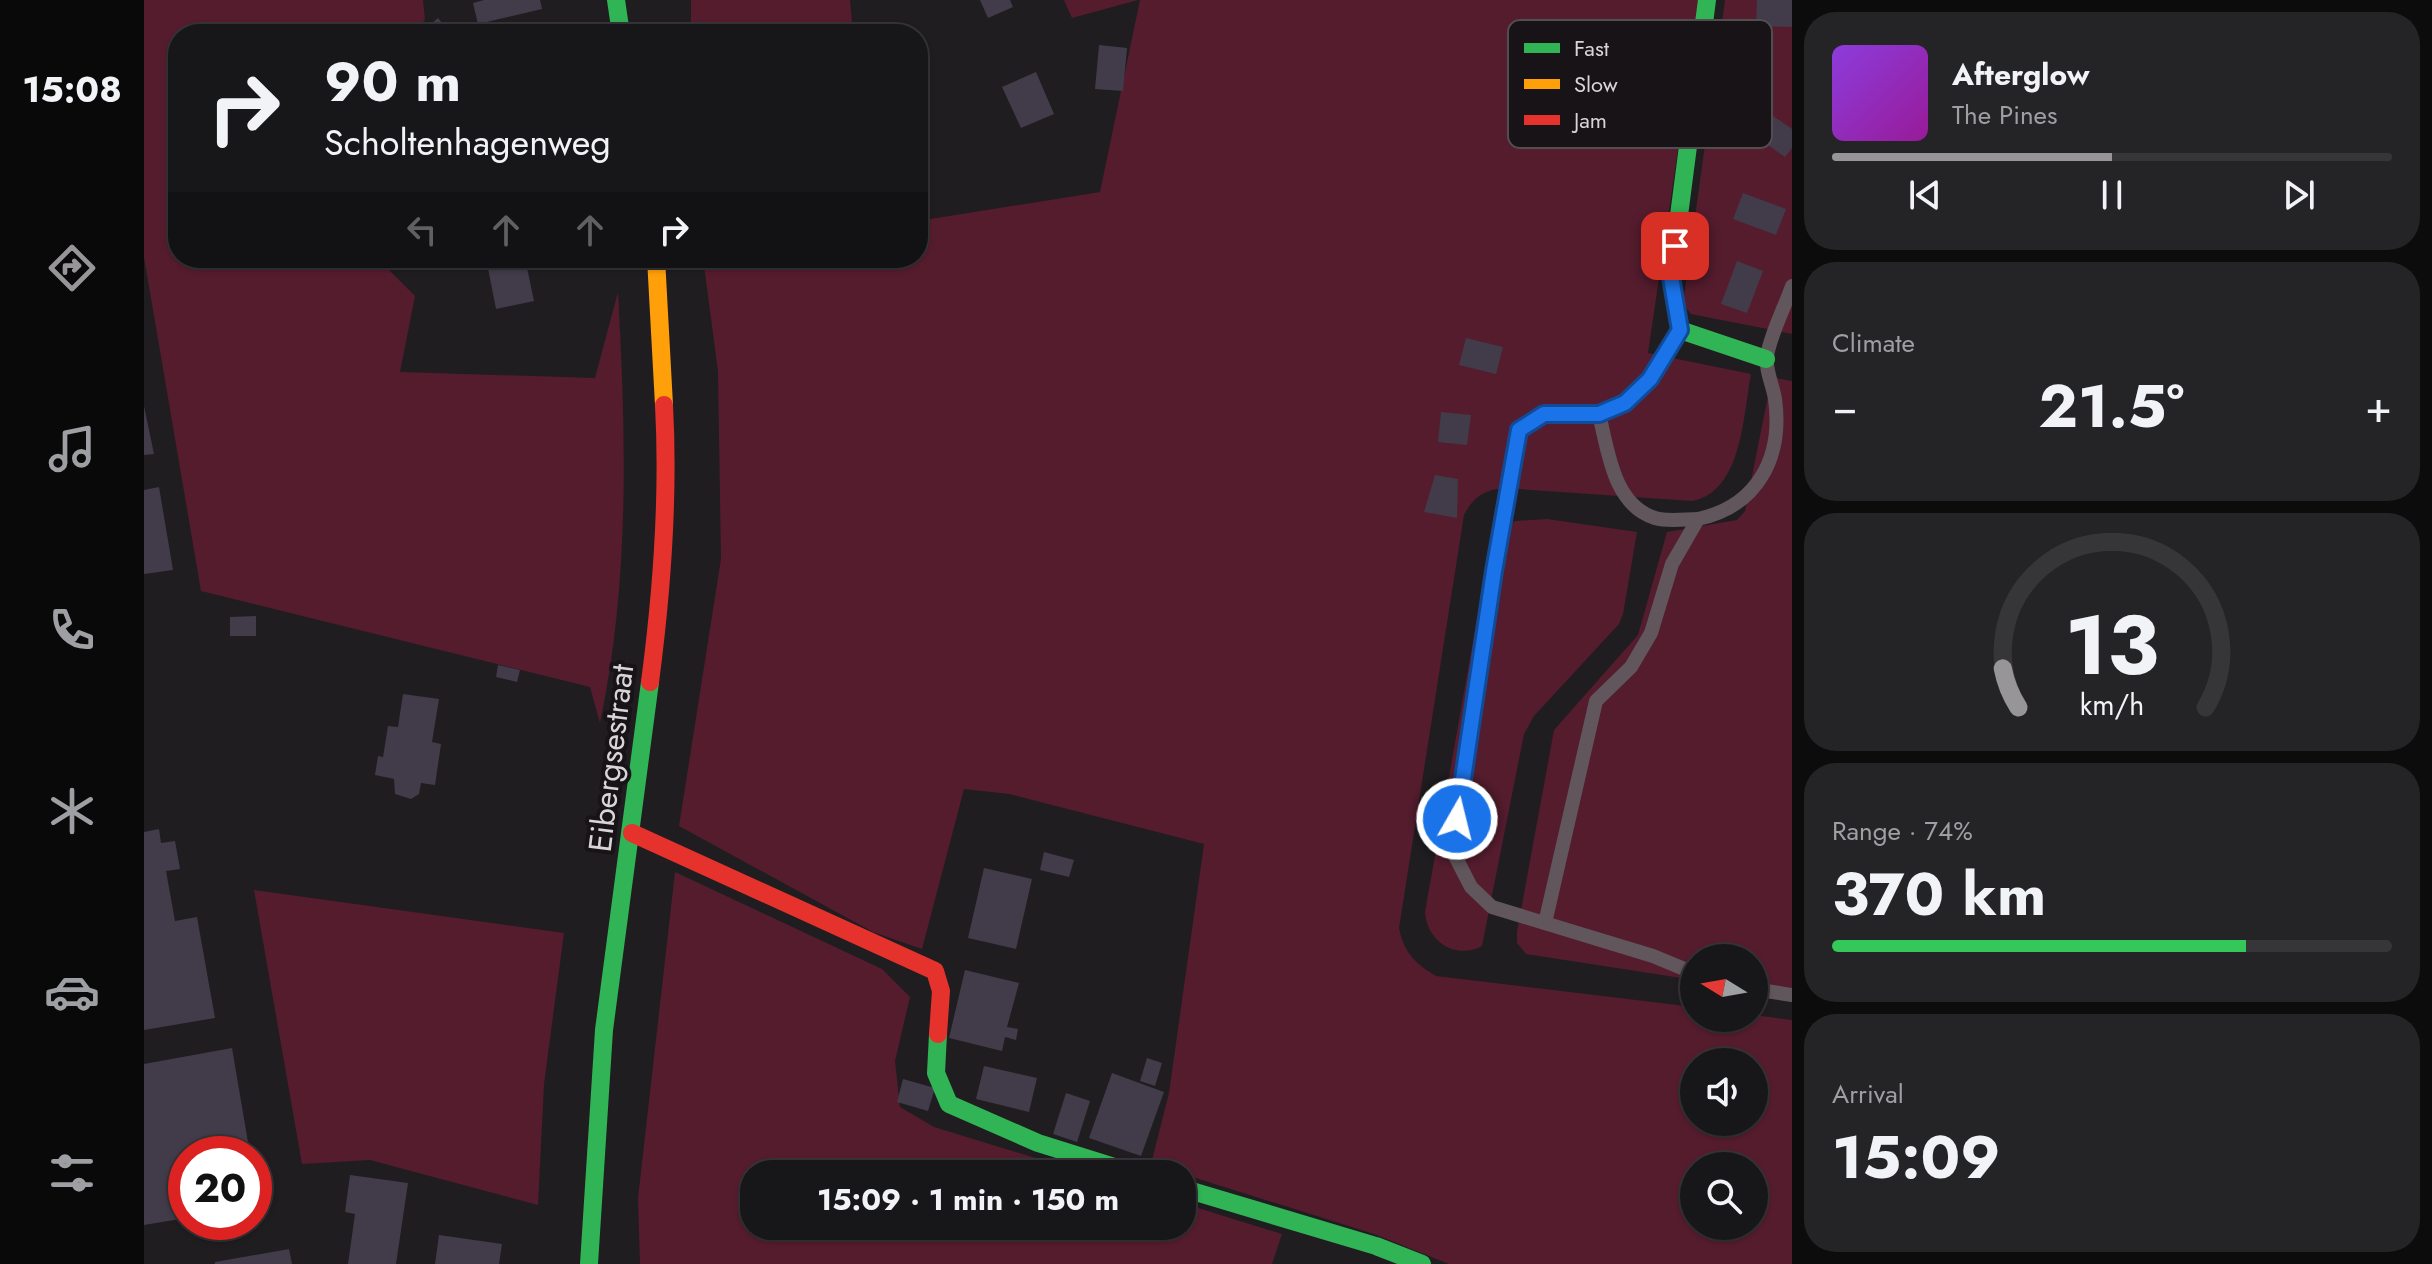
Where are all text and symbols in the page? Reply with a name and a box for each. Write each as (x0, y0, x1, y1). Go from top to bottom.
legend (1508, 20, 1772, 148)
text: Fast (1574, 32, 1610, 64)
text: 90 m (324, 41, 461, 122)
text: Afterglow (1952, 53, 2089, 96)
icon: right (192, 56, 296, 160)
text: 15:08 (22, 63, 122, 115)
text: Slow (1574, 68, 1618, 100)
text: The Pines (1952, 96, 2057, 134)
text: Jam (1571, 104, 1607, 136)
text: Scholtenhagenweg (324, 116, 611, 168)
icon: previous (1903, 173, 1947, 217)
icon: pause (2090, 173, 2134, 217)
icon: next (2277, 173, 2321, 217)
icon: left (400, 208, 444, 252)
icon: ahead (484, 208, 528, 252)
icon: ahead (568, 208, 612, 252)
icon: right (652, 208, 696, 252)
pin (1641, 212, 1709, 280)
icon: arrive (1653, 224, 1697, 268)
icon: directions (44, 240, 100, 296)
text: Climate (1832, 324, 1915, 362)
text: 21.5° (2039, 363, 2184, 450)
text: − (1832, 375, 1858, 439)
text: + (2365, 375, 2392, 439)
icon: music (44, 421, 100, 477)
text: 13 (2065, 585, 2159, 705)
icon: phone (44, 602, 100, 658)
street label: Eibergsestraat (577, 661, 645, 854)
text: km/h (2080, 684, 2144, 726)
position arrow (1415, 777, 1499, 861)
icon: climate (44, 783, 100, 839)
text: Range · 74% (1832, 812, 1973, 850)
text: 370 km (1832, 851, 2046, 938)
north arrow (1680, 944, 1768, 1032)
map controls (1680, 944, 1768, 1240)
icon: car (44, 964, 100, 1020)
button: sound (1680, 1048, 1768, 1136)
text: Arrival (1832, 1075, 1904, 1113)
text: 15:09 (1832, 1114, 2000, 1201)
speed limit sign: 20 (168, 1136, 272, 1240)
icon: filters (44, 1145, 100, 1201)
button: search (1680, 1152, 1768, 1240)
text: 15:09 · 1 min · 150 m (817, 1178, 1119, 1221)

